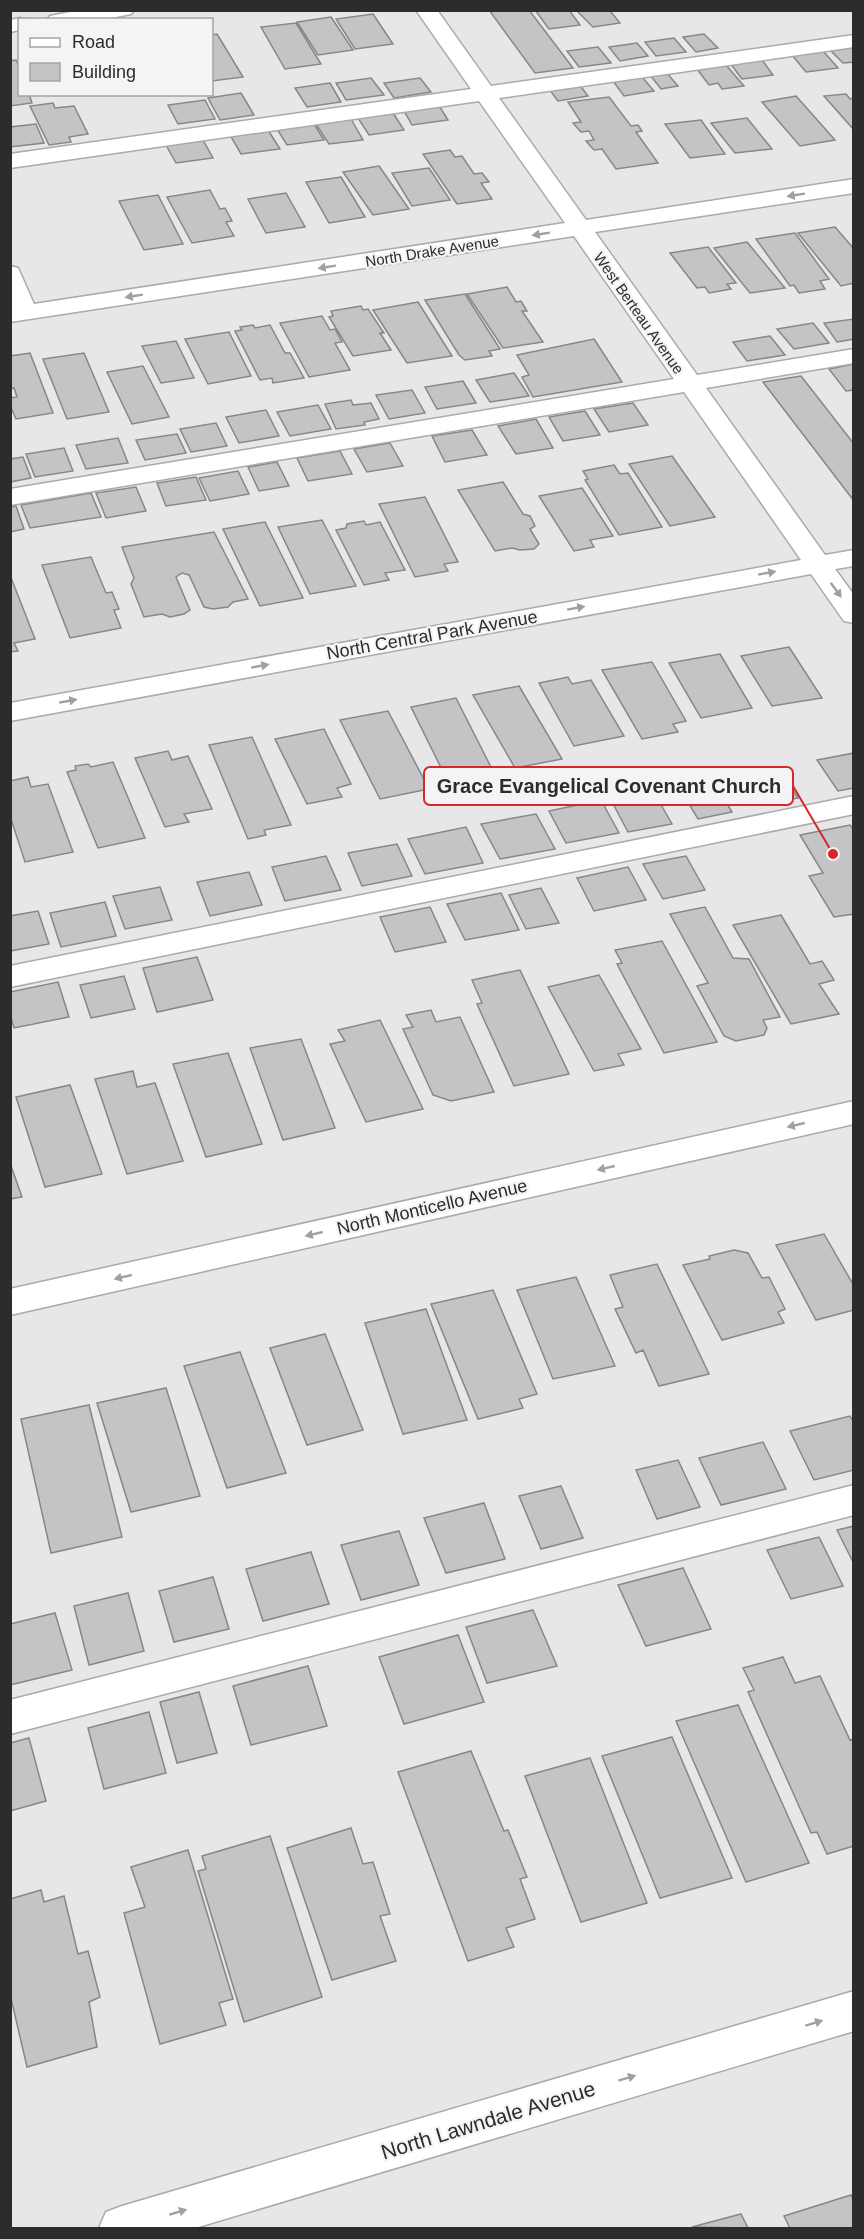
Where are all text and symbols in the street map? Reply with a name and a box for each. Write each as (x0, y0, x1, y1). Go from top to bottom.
legend (18, 18, 213, 96)
text: Road (72, 32, 115, 52)
text: Building (72, 62, 136, 82)
one-way arrow (786, 191, 805, 200)
one-way arrow (531, 230, 550, 239)
street label: North Drake Avenue (364, 232, 500, 270)
street label: West Berteau Avenue (591, 249, 687, 377)
one-way arrow (318, 263, 337, 272)
one-way arrow (125, 292, 144, 301)
one-way arrow (758, 569, 777, 578)
one-way arrow (830, 581, 842, 597)
one-way arrow (566, 603, 585, 612)
street label: North Central Park Avenue (325, 607, 539, 663)
one-way arrow (251, 661, 270, 670)
one-way arrow (59, 697, 78, 706)
callout: Grace Evangelical Covenant Church (424, 767, 793, 805)
text: Grace Evangelical Covenant Church (437, 775, 781, 797)
one-way arrow (787, 1121, 806, 1131)
one-way arrow (596, 1164, 615, 1173)
street label: North Monticello Avenue (335, 1175, 529, 1239)
one-way arrow (304, 1230, 323, 1239)
one-way arrow (114, 1273, 133, 1282)
one-way arrow (805, 2018, 823, 2027)
one-way arrow (618, 2073, 636, 2082)
street label: North Lawndale Avenue (378, 2076, 598, 2164)
one-way arrow (169, 2207, 187, 2216)

